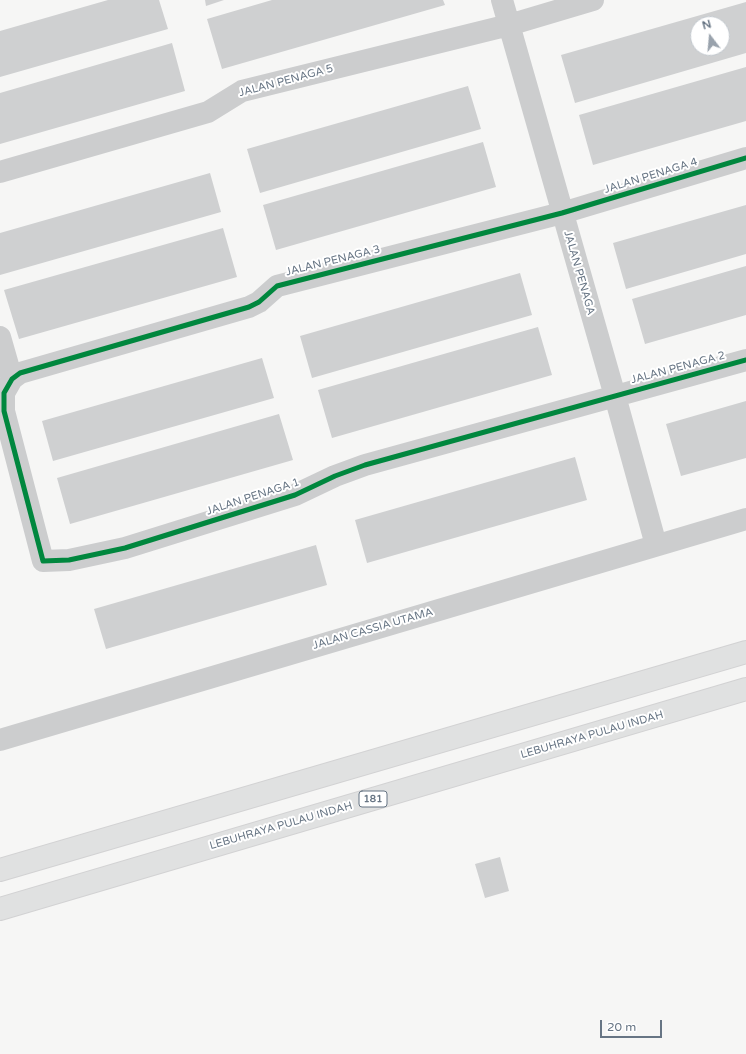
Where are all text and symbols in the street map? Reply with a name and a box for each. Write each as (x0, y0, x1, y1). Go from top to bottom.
north arrow (690, 16, 730, 56)
text: N (701, 17, 713, 32)
street label: JALAN PENAGA 5 (237, 62, 335, 100)
street label: JALAN PENAGA 4 (603, 156, 699, 196)
street label: JALAN PENAGA (561, 229, 597, 317)
street label: JALAN PENAGA 3 (284, 243, 382, 279)
street label: JALAN PENAGA 2 (629, 349, 727, 387)
street label: JALAN PENAGA 1 (205, 476, 301, 518)
street label: JALAN CASSIA UTAMA (311, 606, 435, 652)
street label: LEBUHRAYA PULAU INDAH (519, 708, 665, 762)
road number: 181 (359, 791, 387, 807)
street label: LEBUHRAYA PULAU INDAH (208, 799, 354, 853)
scale bar (602, 1012, 664, 1038)
text: 20 m (607, 1020, 636, 1034)

